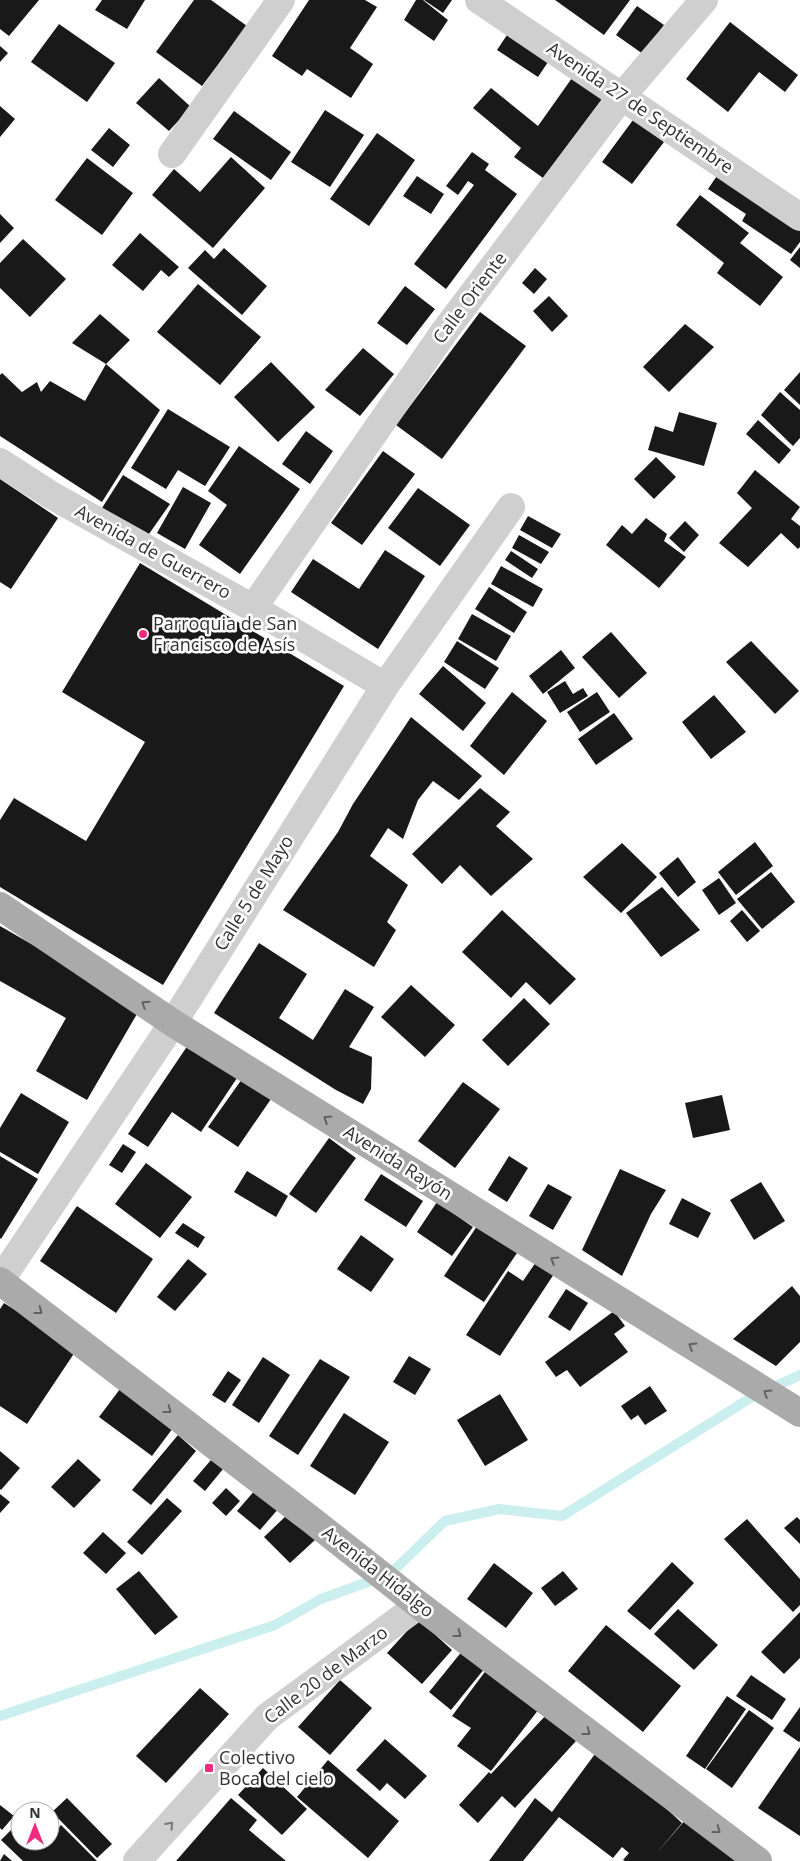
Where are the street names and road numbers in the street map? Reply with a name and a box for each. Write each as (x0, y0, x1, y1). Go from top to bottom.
street label: Avenida 27 de Septiembre (543, 36, 738, 179)
street label: Calle Oriente (427, 247, 512, 348)
street label: Avenida de Guerrero (71, 498, 236, 604)
street label: Calle 5 de Mayo (208, 830, 298, 955)
street label: Avenida Rayón (340, 1119, 457, 1205)
street label: Avenida Hidalgo (318, 1520, 439, 1622)
street label: Calle 20 de Marzo (259, 1620, 392, 1729)

